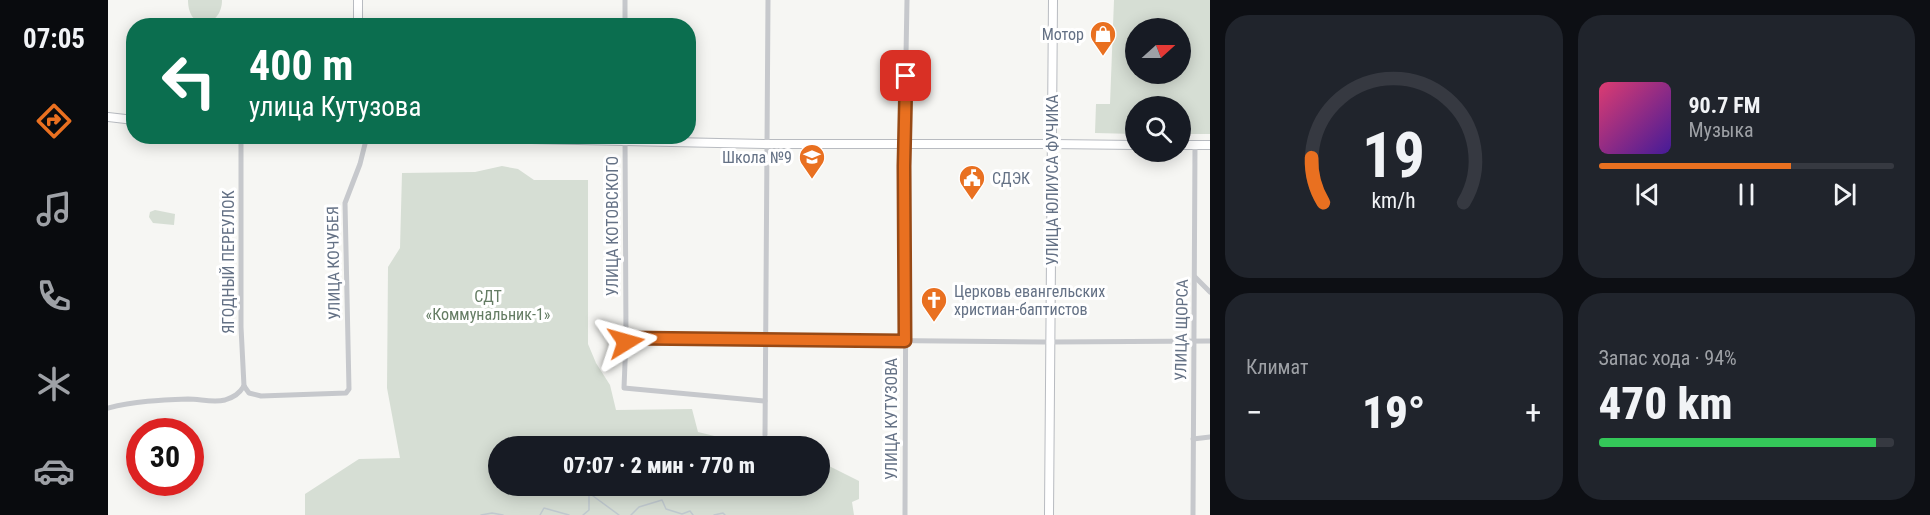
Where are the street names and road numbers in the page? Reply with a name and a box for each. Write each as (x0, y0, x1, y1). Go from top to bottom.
street label: УЛИЦА ЮЛИУСА ФУЧИКА (1043, 94, 1062, 266)
street label: УЛИЦА КОТОВСКОГО (603, 156, 622, 296)
street label: ЯГОДНЫЙ ПЕРЕУЛОК (219, 190, 238, 334)
street label: УЛИЦА КОЧУБЕЯ (323, 206, 344, 320)
street label: УЛИЦА ЩОРСА (1171, 279, 1192, 381)
street label: УЛИЦА КУТУЗОВА (882, 358, 901, 480)

